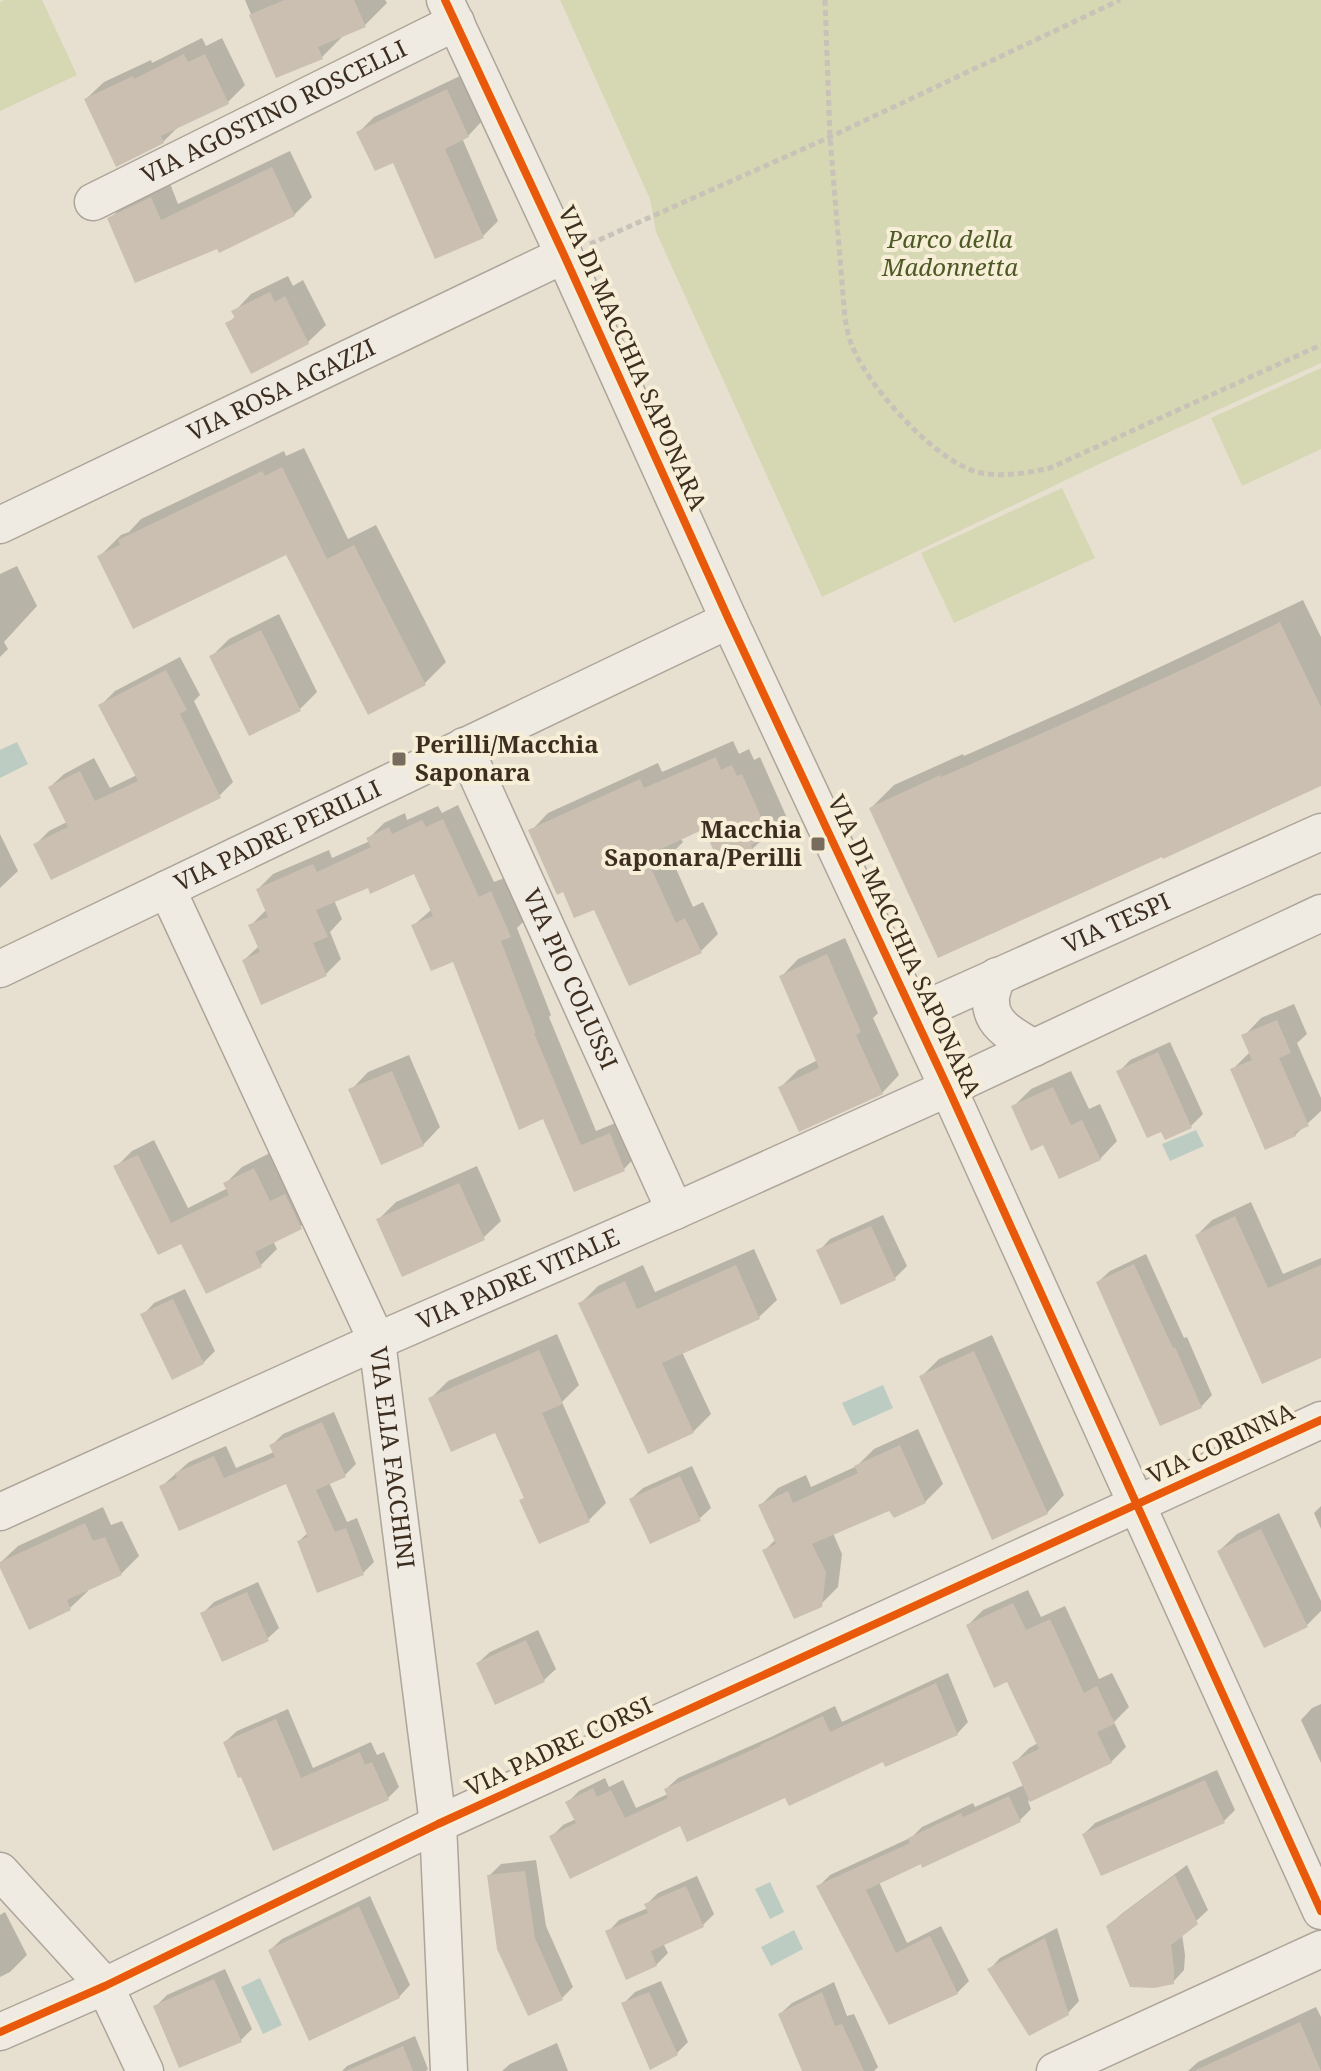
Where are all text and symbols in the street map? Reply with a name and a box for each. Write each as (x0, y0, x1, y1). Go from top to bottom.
street label: VIA AGOSTINO ROSCELLI (135, 31, 412, 191)
street label: VIA DI MACCHIA SAPONARA (551, 200, 716, 515)
park label: Parco della Madonnetta (881, 222, 1018, 283)
street label: VIA ROSA AGAZZI (181, 330, 380, 448)
place label: Perilli/Macchia Saponara (415, 727, 599, 788)
marker: Perilli/Macchia Saponara (390, 750, 408, 768)
street label: VIA PADRE PERILLI (168, 771, 386, 898)
street label: VIA DI MACCHIA SAPONARA (821, 789, 990, 1102)
place label: Macchia Saponara/Perilli (604, 812, 803, 873)
marker: Macchia Saponara/Perilli (809, 835, 827, 853)
street label: VIA PIO COLUSSI (516, 883, 627, 1074)
street label: VIA TESPI (1057, 884, 1175, 960)
street label: VIA PADRE VITALE (411, 1219, 624, 1337)
street label: VIA ELIA FACCHINI (363, 1345, 424, 1570)
street label: VIA CORINNA (1141, 1394, 1299, 1491)
street label: VIA PADRE CORSI (459, 1688, 657, 1803)

